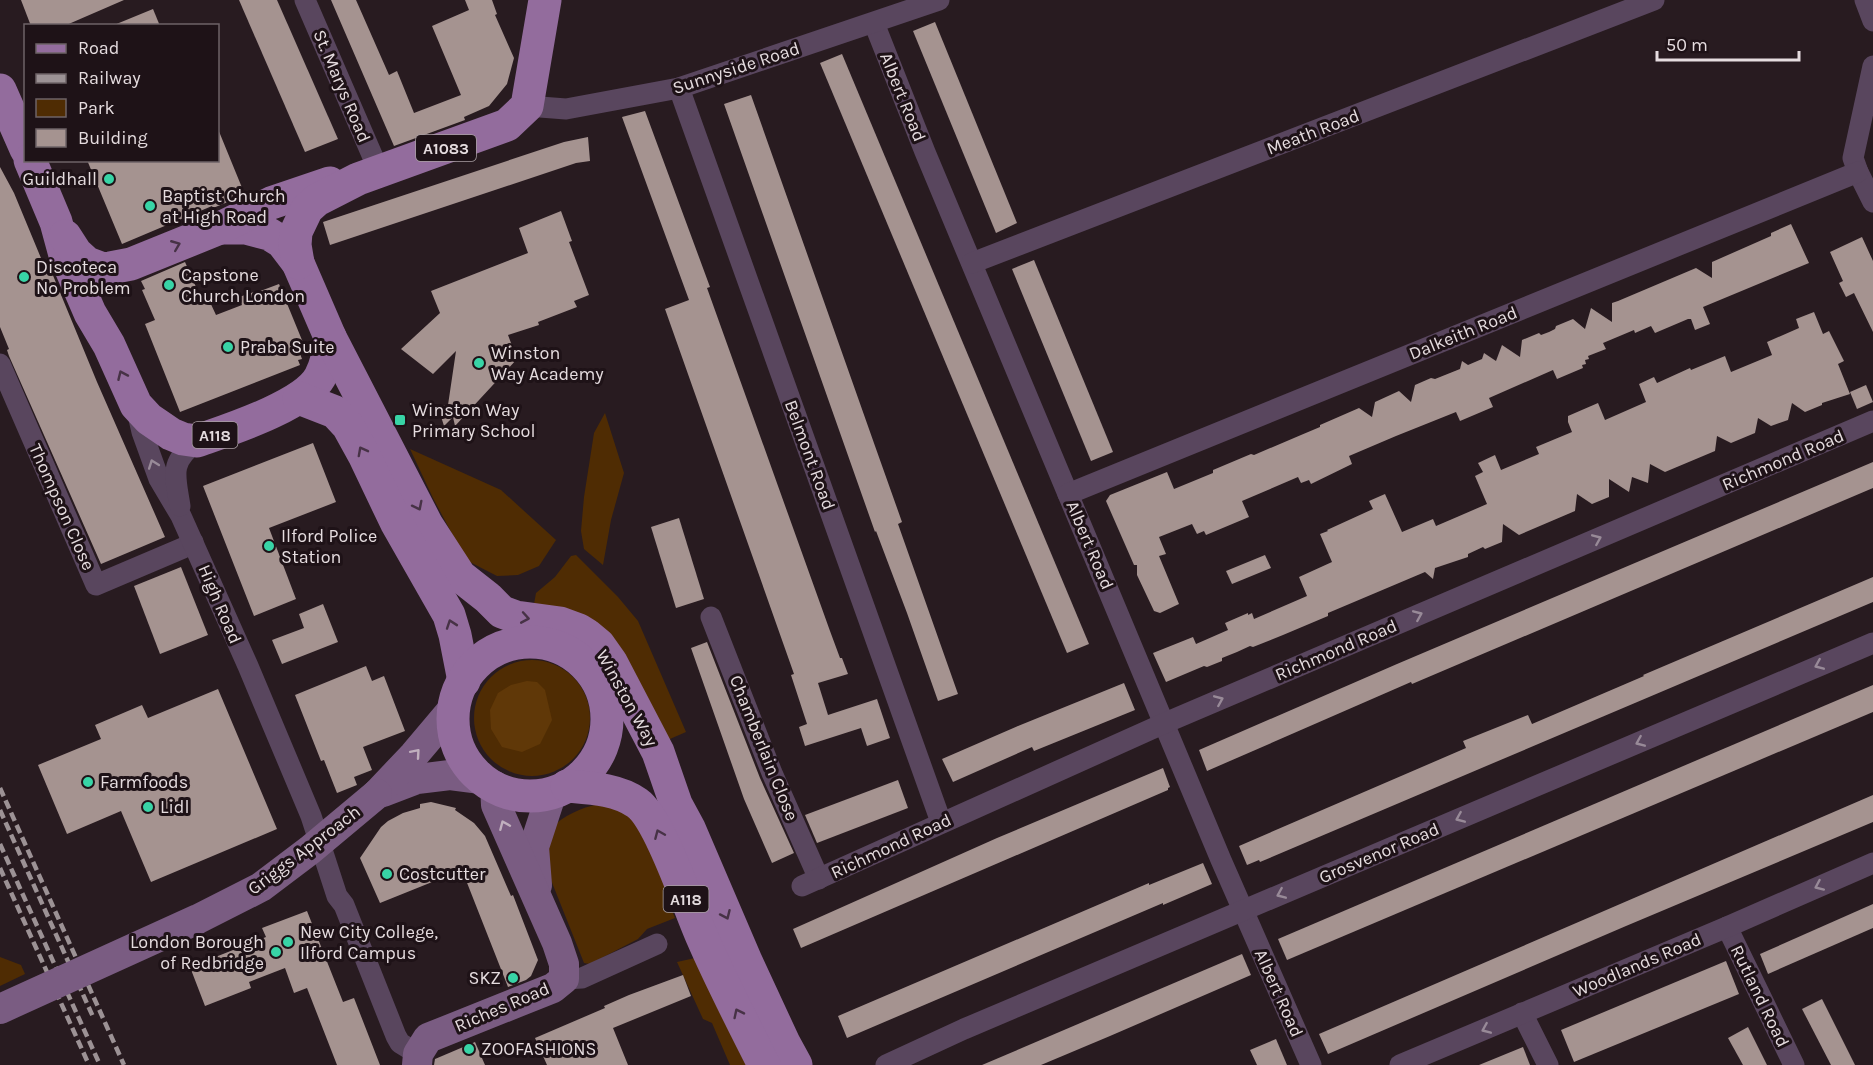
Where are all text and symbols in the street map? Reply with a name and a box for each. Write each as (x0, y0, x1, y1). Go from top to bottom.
legend (24, 24, 219, 162)
scale bar (1657, 24, 1800, 62)
street label: St. Marys Road (308, 26, 376, 146)
text: 50 m (1666, 34, 1708, 56)
text: Road (78, 37, 119, 59)
street label: Sunnyside Road (670, 37, 802, 99)
street label: Albert Road (875, 49, 931, 145)
text: Railway (78, 67, 141, 89)
text: Park (78, 97, 115, 119)
street label: Meath Road (1263, 104, 1363, 160)
text: Building (78, 127, 148, 149)
road number: A1083 (416, 135, 476, 161)
place label: Guildhall (23, 168, 97, 190)
marker: Guildhall (102, 172, 116, 186)
place label: Baptist Church at High Road (162, 185, 286, 228)
marker: Baptist Church at High Road (143, 199, 157, 213)
one-way arrow (169, 240, 180, 252)
place label: Discoteca No Problem (36, 256, 131, 299)
place label: Capstone Church London (181, 264, 305, 307)
marker: Discoteca No Problem (17, 270, 31, 284)
marker: Capstone Church London (162, 278, 176, 292)
street label: Dalkeith Road (1406, 301, 1520, 365)
place label: Praba Suite (240, 336, 334, 358)
marker: Praba Suite (221, 340, 235, 354)
place label: Winston Way Academy (491, 342, 604, 385)
marker: Winston Way Academy (472, 356, 486, 370)
one-way arrow (118, 370, 130, 381)
street label: Belmont Road (780, 397, 840, 513)
place label: Winston Way Primary School (412, 399, 536, 442)
marker: Winston Way Primary School (393, 413, 407, 427)
road number: A118 (192, 422, 238, 448)
street label: Richmond Road (1719, 424, 1847, 496)
street label: Thompson Close (24, 440, 100, 574)
one-way arrow (358, 447, 369, 457)
one-way arrow (148, 460, 161, 470)
street label: Albert Road (1061, 497, 1119, 593)
one-way arrow (410, 499, 422, 510)
place label: Ilford Police Station (281, 525, 377, 568)
one-way arrow (1591, 534, 1602, 546)
marker: Ilford Police Station (262, 539, 276, 553)
street label: High Road (193, 561, 247, 647)
one-way arrow (520, 611, 530, 624)
one-way arrow (1411, 611, 1422, 623)
street label: Richmond Road (1272, 614, 1400, 686)
one-way arrow (446, 619, 459, 630)
street label: Winston Way (591, 646, 663, 751)
one-way arrow (1815, 658, 1826, 670)
street label: Chamberlain Close (725, 672, 803, 824)
one-way arrow (1213, 695, 1224, 707)
one-way arrow (1635, 735, 1646, 747)
one-way arrow (408, 749, 419, 760)
place label: Farmfoods (100, 771, 188, 793)
marker: Farmfoods (81, 775, 95, 789)
place label: Lidl (160, 796, 189, 818)
marker: Lidl (141, 800, 155, 814)
street label: Griggs Approach (243, 800, 365, 900)
street label: Richmond Road (827, 808, 955, 884)
one-way arrow (1456, 811, 1467, 823)
street label: Grosvenor Road (1316, 818, 1442, 888)
one-way arrow (499, 821, 511, 832)
one-way arrow (654, 830, 666, 841)
place label: Costcutter (399, 863, 486, 885)
marker: Costcutter (380, 867, 394, 881)
one-way arrow (1815, 879, 1826, 891)
road number: A118 (664, 886, 708, 912)
one-way arrow (1276, 887, 1287, 899)
one-way arrow (719, 909, 731, 920)
place label: New City College, Ilford Campus (300, 921, 438, 964)
street label: Woodlands Road (1569, 928, 1705, 1002)
place label: London Borough of Redbridge (130, 931, 264, 974)
marker: New City College, Ilford Campus (281, 935, 295, 949)
street label: Rutland Road (1726, 941, 1794, 1051)
marker: London Borough of Redbridge (269, 945, 283, 959)
street label: Albert Road (1250, 945, 1308, 1041)
place label: SKZ (469, 967, 501, 989)
marker: SKZ (506, 971, 520, 985)
street label: Riches Road (451, 977, 553, 1037)
one-way arrow (733, 1008, 745, 1019)
one-way arrow (1481, 1022, 1492, 1034)
place label: ZOOFASHIONS (481, 1038, 596, 1060)
marker: ZOOFASHIONS (462, 1042, 476, 1056)

